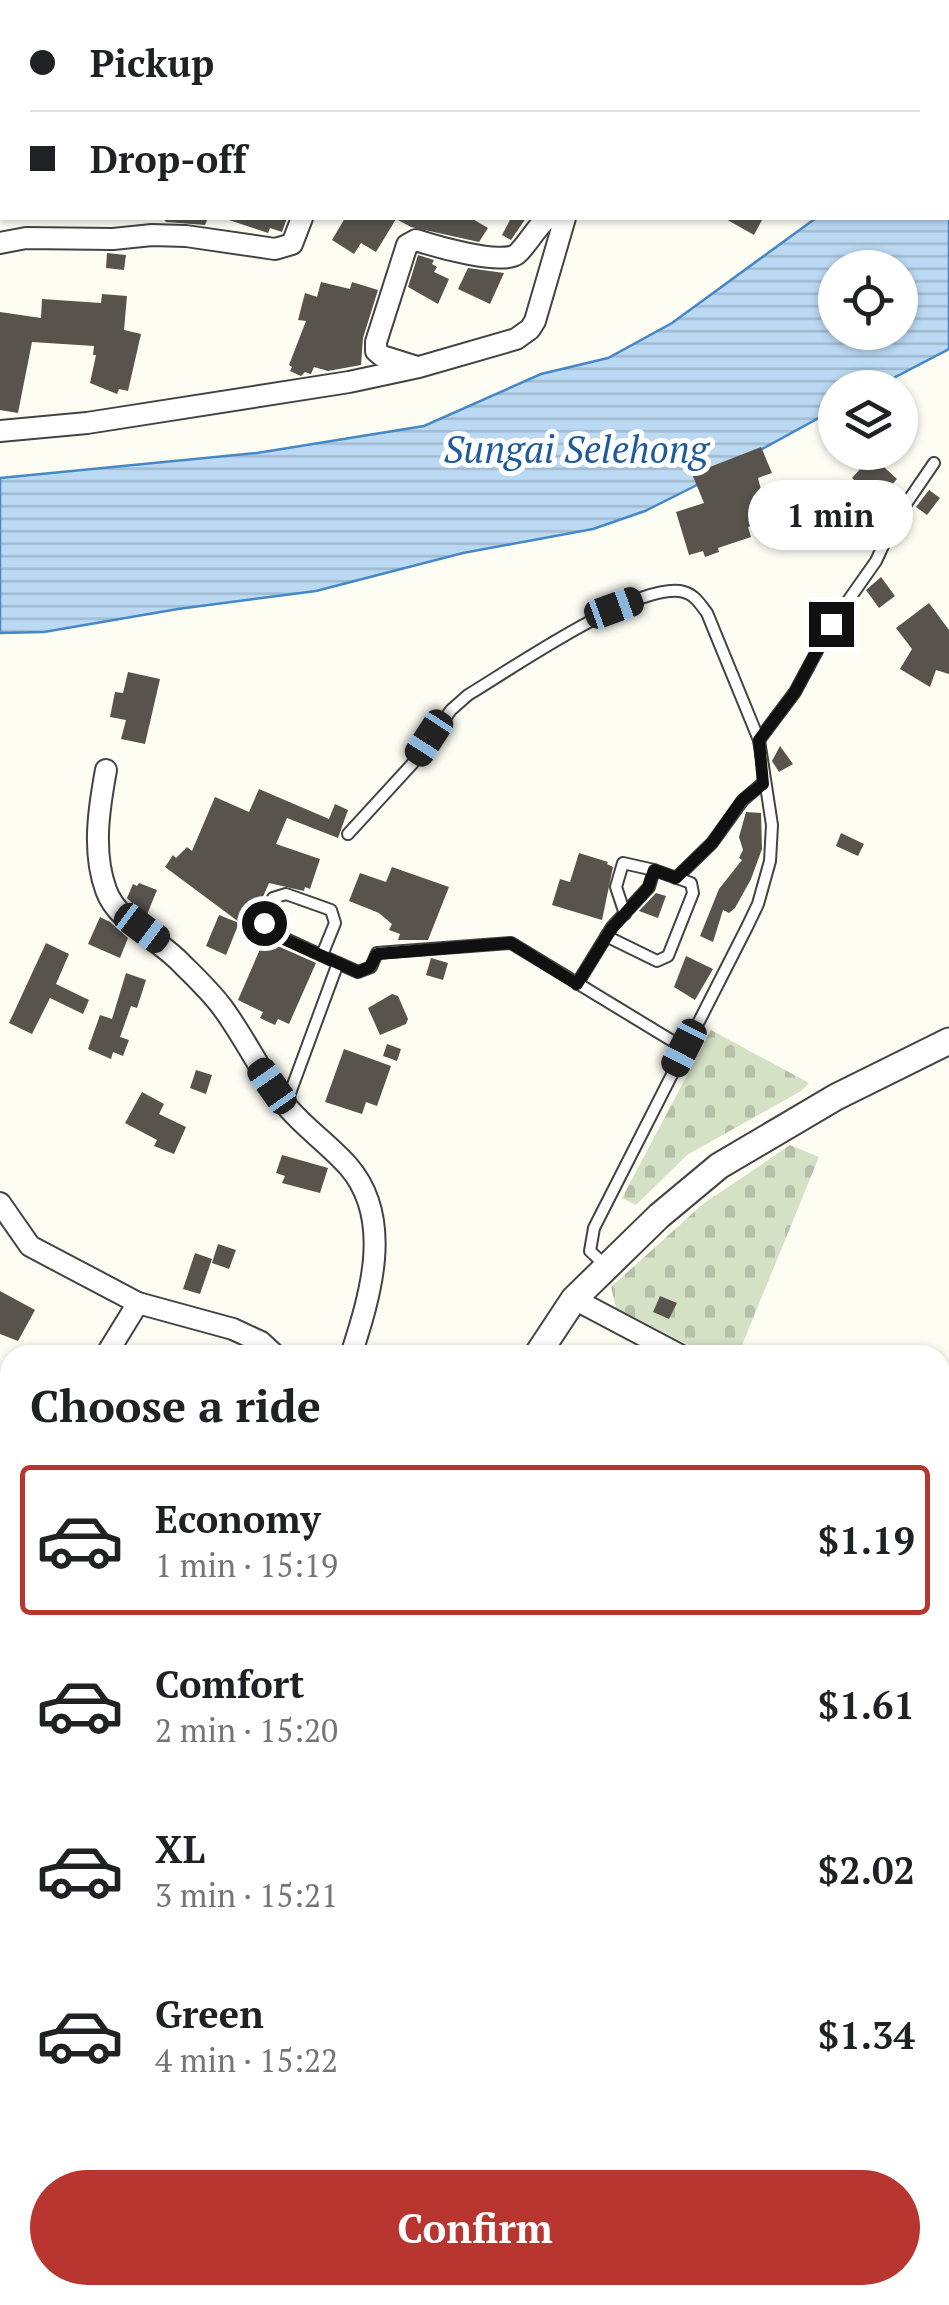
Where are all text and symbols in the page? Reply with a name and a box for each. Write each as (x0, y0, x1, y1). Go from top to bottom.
text: Pickup (90, 38, 214, 88)
text: Drop-off (90, 134, 247, 184)
map controls (818, 250, 918, 470)
button: locate (818, 250, 918, 350)
button: layers (818, 370, 918, 470)
water label: Sungai Selehong (444, 424, 711, 474)
callout: 1 min (748, 479, 914, 549)
text: 1 min (787, 494, 874, 536)
car (581, 584, 647, 632)
route end (809, 602, 854, 647)
car (400, 705, 458, 771)
car (109, 898, 175, 958)
route start (242, 901, 287, 946)
car (657, 1014, 711, 1082)
car (243, 1053, 301, 1119)
text: Choose a ride (30, 1375, 321, 1435)
text: Economy (155, 1494, 321, 1544)
icon: car (35, 1495, 125, 1585)
text: $1.19 (818, 1515, 915, 1565)
text: 1 min · 15:19 (155, 1544, 338, 1586)
text: Comfort (155, 1659, 304, 1709)
icon: car (35, 1660, 125, 1750)
text: $1.61 (818, 1680, 915, 1730)
text: 2 min · 15:20 (155, 1709, 338, 1751)
text: XL (155, 1824, 205, 1874)
icon: car (35, 1825, 125, 1915)
text: $2.02 (818, 1845, 915, 1895)
text: 3 min · 15:21 (155, 1874, 338, 1916)
text: Green (155, 1989, 264, 2039)
icon: car (35, 1990, 125, 2080)
text: $1.34 (818, 2010, 915, 2060)
text: 4 min · 15:22 (155, 2039, 338, 2081)
button: Confirm (30, 2170, 920, 2285)

